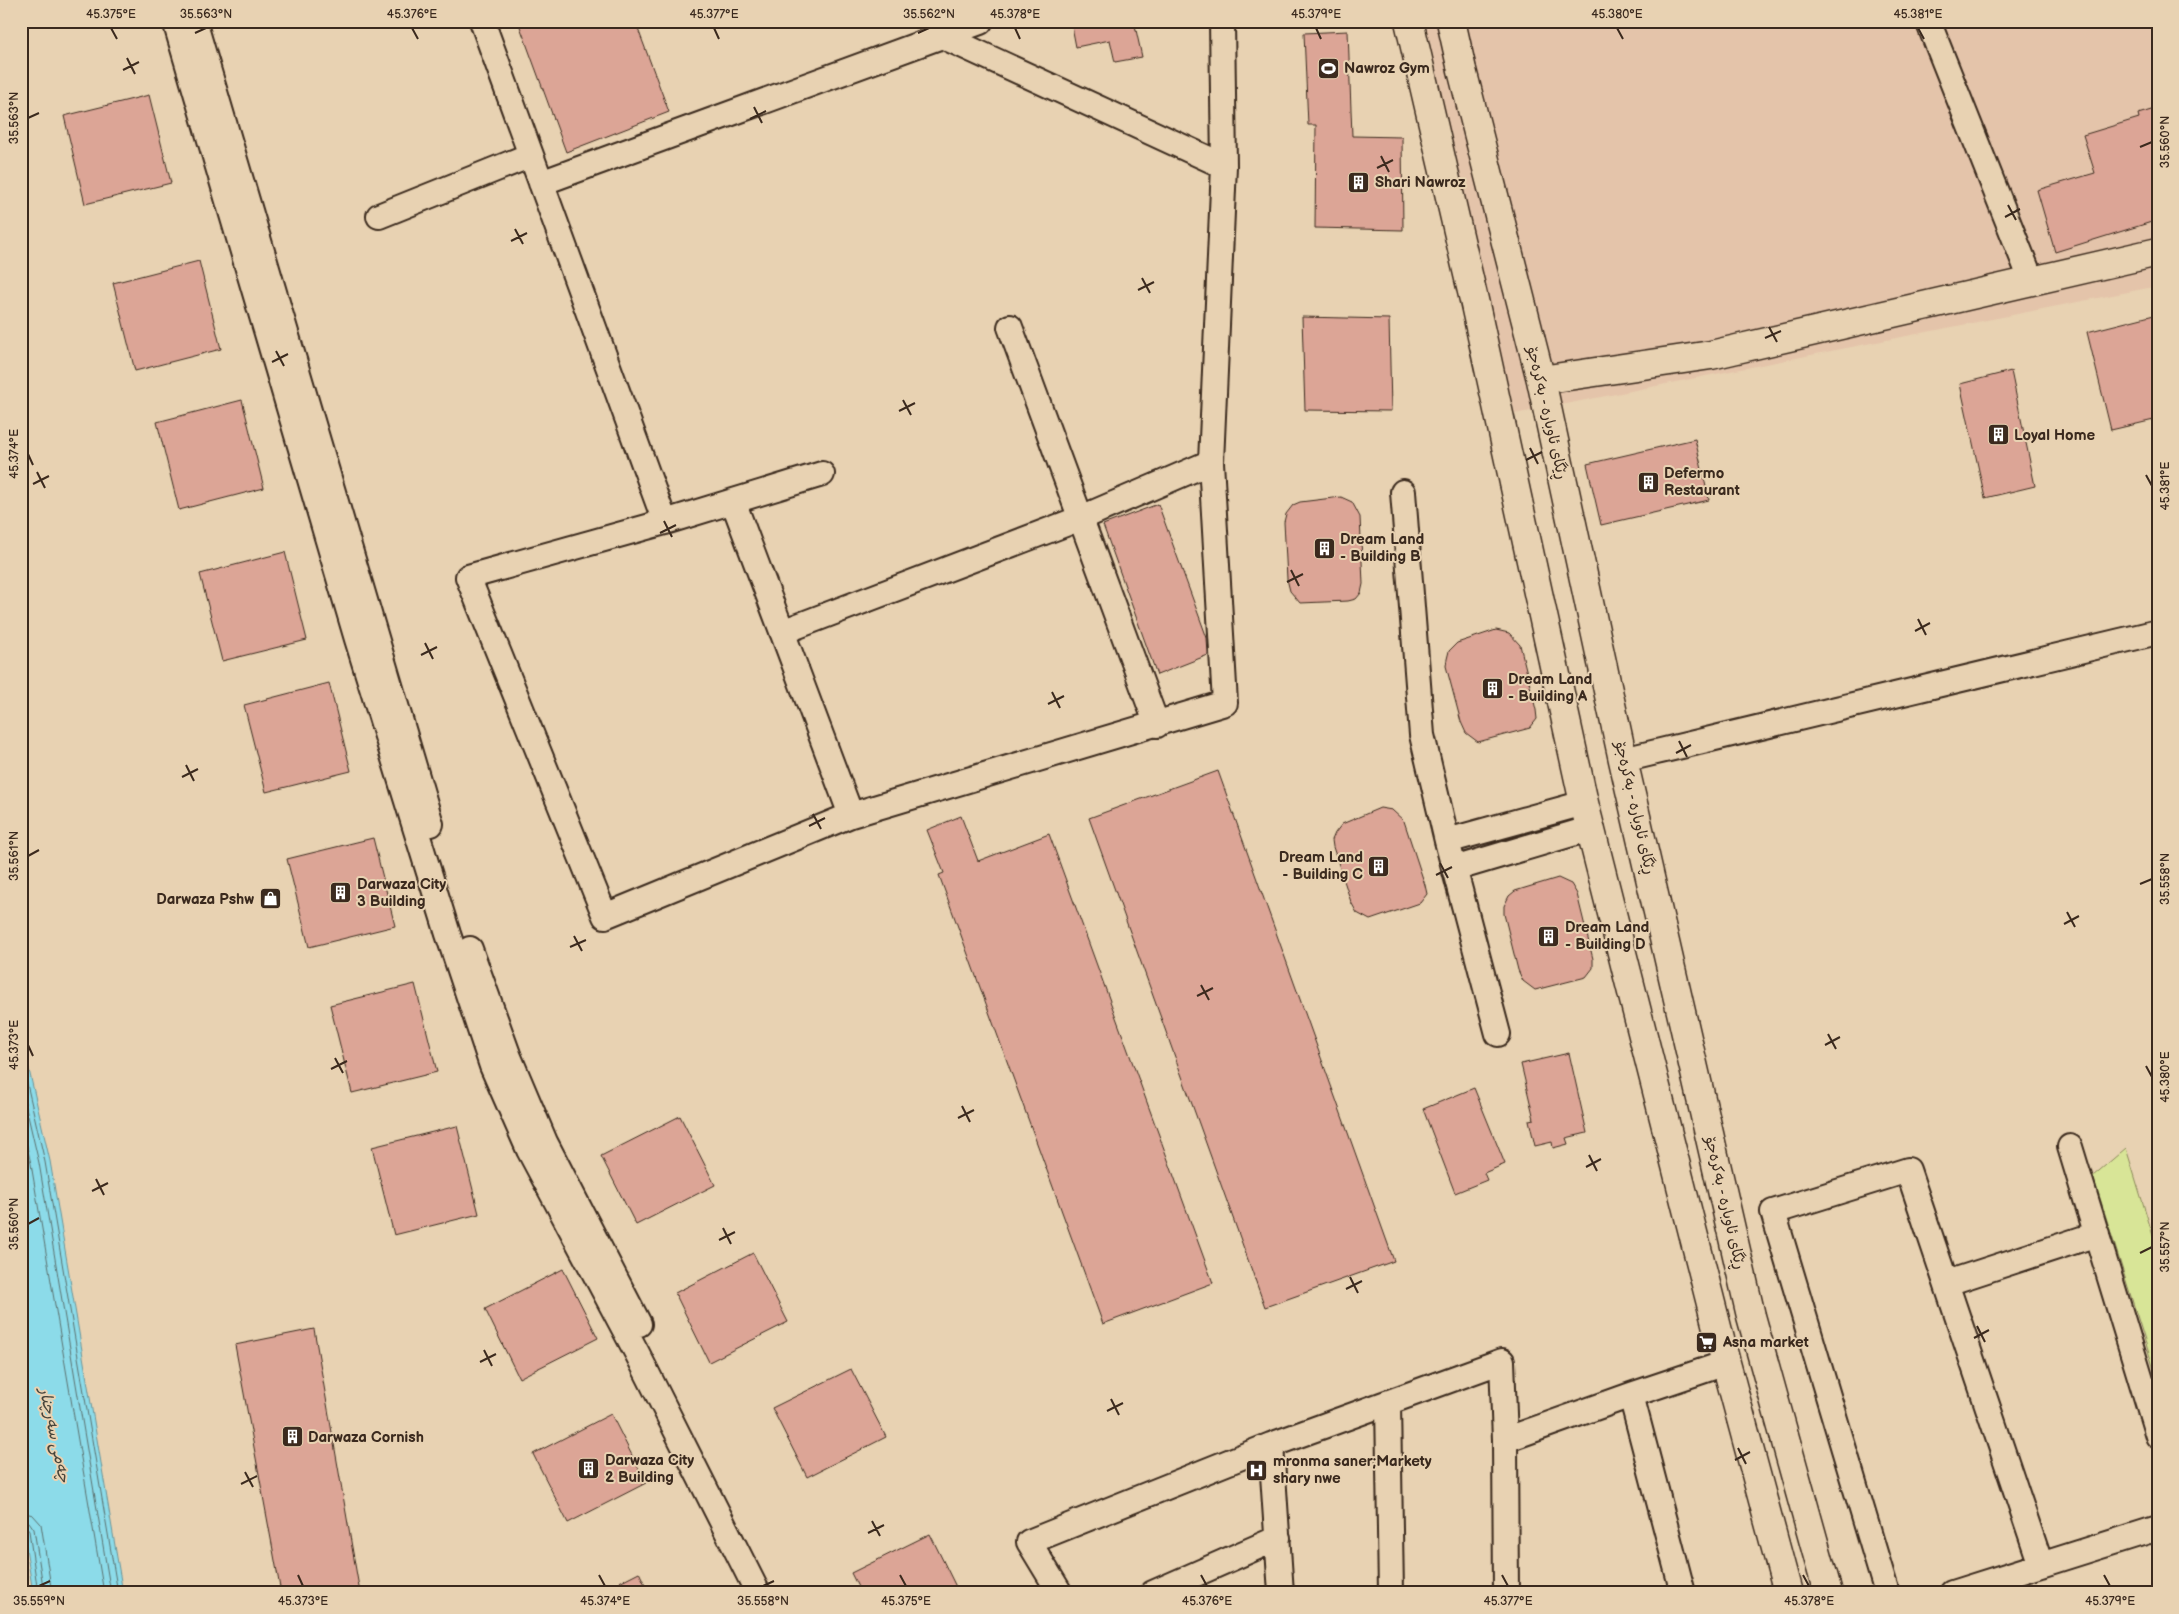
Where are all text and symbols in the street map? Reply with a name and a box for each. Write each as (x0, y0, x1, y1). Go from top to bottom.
text: 45.375°E (86, 7, 136, 22)
text: 35.563°N (180, 7, 232, 22)
text: 45.376°E (387, 7, 437, 22)
text: 45.377°E (689, 7, 739, 22)
text: 35.562°N (903, 7, 955, 22)
text: 45.378°E (990, 7, 1040, 22)
text: 45.379°E (1291, 7, 1341, 22)
text: 45.380°E (1591, 7, 1643, 22)
text: 45.381°E (1894, 7, 1943, 22)
sports icon: Nawroz Gym (1316, 56, 1340, 80)
place label: Nawroz Gym (1344, 59, 1430, 78)
text: 35.563°N (7, 92, 22, 144)
text: 35.560°N (2158, 116, 2173, 168)
building icon: Shari Nawroz (1347, 170, 1371, 194)
place label: Shari Nawroz (1375, 173, 1466, 192)
street label: ڕێگای ئاوبارە - بەکرەجۆ (1519, 344, 1572, 482)
building icon: Loyal Home (1986, 423, 2010, 447)
place label: Loyal Home (2014, 426, 2095, 445)
text: 45.374°E (7, 429, 22, 479)
text: 45.381°E (2158, 461, 2173, 511)
place label: Defermo Restaurant (1664, 464, 1740, 500)
building icon: Defermo Restaurant (1636, 470, 1660, 494)
place label: Dream Land - Building B (1340, 530, 1424, 566)
building icon: Dream Land - Building B (1312, 536, 1336, 560)
place label: Dream Land - Building A (1508, 670, 1592, 706)
building icon: Dream Land - Building A (1480, 676, 1504, 700)
street label: ڕێگای ئاوبارە - بەکرەجۆ (1607, 739, 1660, 877)
text: 35.561°N (7, 831, 22, 881)
place label: Dream Land - Building C (1279, 848, 1363, 884)
text: 35.558°N (2158, 853, 2173, 905)
building icon: Dream Land - Building C (1367, 854, 1391, 878)
place label: Darwaza City 3 Building (357, 875, 446, 911)
building icon: Darwaza City 3 Building (329, 881, 353, 905)
shop icon: Darwaza Pshw (258, 887, 282, 911)
place label: Darwaza Pshw (156, 890, 254, 909)
place label: Dream Land - Building D (1565, 918, 1649, 954)
building icon: Dream Land - Building D (1537, 924, 1561, 948)
text: 45.373°E (7, 1020, 22, 1070)
text: 45.380°E (2158, 1051, 2173, 1103)
street label: ڕێگای ئاوبارە - بەکرەجۆ (1697, 1134, 1750, 1272)
text: 35.560°N (7, 1198, 22, 1250)
text: 35.557°N (2158, 1222, 2173, 1272)
supermarket icon: Asna market (1695, 1330, 1719, 1354)
place label: Asna market (1722, 1333, 1809, 1352)
water label: چەمی سەرچنار (34, 1385, 74, 1485)
building icon: Darwaza Cornish (280, 1425, 304, 1449)
place label: Darwaza Cornish (308, 1428, 424, 1447)
place label: Darwaza City 2 Building (605, 1451, 694, 1487)
place label: mronma saner;Markety shary nwe (1273, 1452, 1432, 1488)
building icon: Darwaza City 2 Building (577, 1457, 601, 1481)
hospital icon: mronma saner;Markety shary nwe (1245, 1458, 1269, 1482)
text: 35.559°N (13, 1594, 65, 1609)
text: 45.373°E (278, 1594, 328, 1609)
text: 45.374°E (580, 1594, 630, 1609)
text: 35.558°N (737, 1594, 789, 1609)
text: 45.375°E (881, 1594, 931, 1609)
text: 45.376°E (1182, 1594, 1232, 1609)
text: 45.377°E (1483, 1594, 1533, 1609)
text: 45.378°E (1784, 1594, 1834, 1609)
text: 45.379°E (2085, 1594, 2135, 1609)

